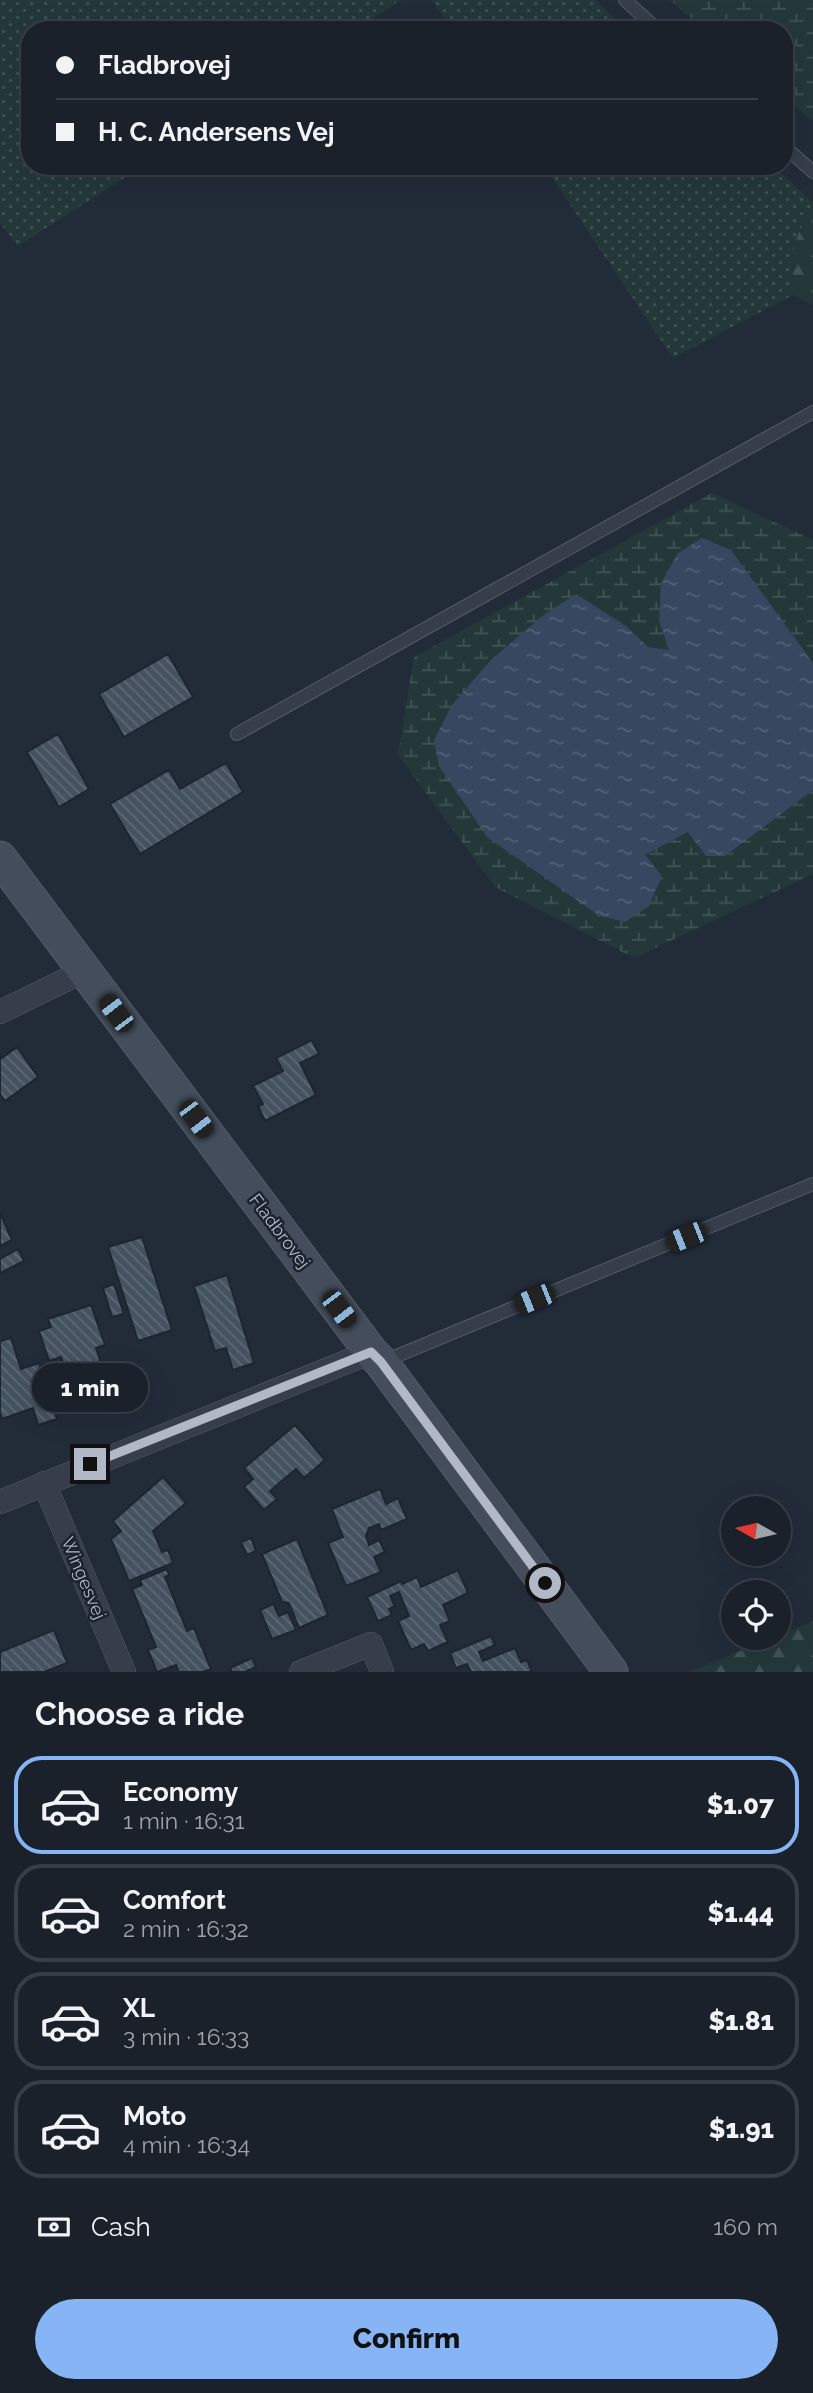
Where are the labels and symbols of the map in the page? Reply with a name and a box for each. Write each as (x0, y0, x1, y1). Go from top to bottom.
car (95, 990, 138, 1036)
car (175, 1096, 218, 1142)
street label: Fladbrovej (245, 1190, 315, 1272)
car (663, 1219, 710, 1255)
car (511, 1281, 558, 1317)
car (318, 1286, 361, 1332)
callout: 1 min (32, 1362, 148, 1412)
route end (74, 1448, 106, 1480)
north arrow (721, 1496, 791, 1566)
street label: Wingesvej (57, 1534, 111, 1622)
route start (529, 1567, 561, 1599)

